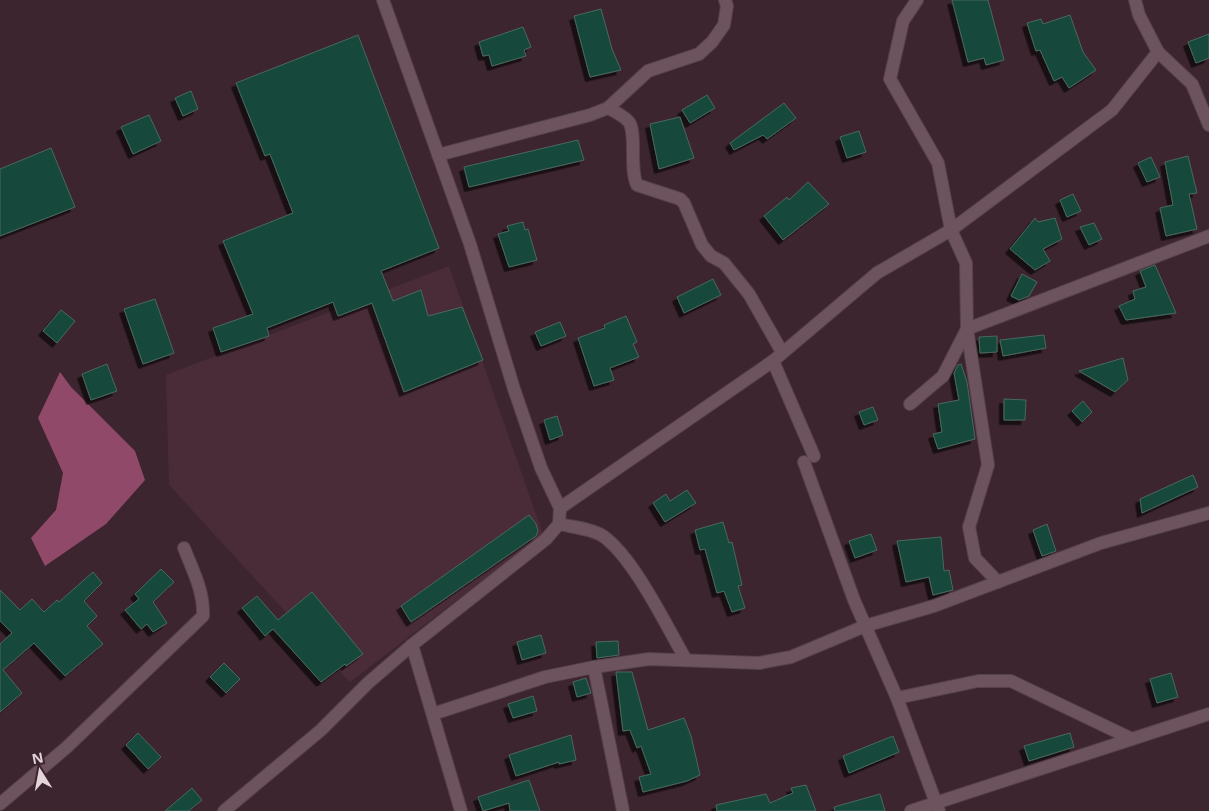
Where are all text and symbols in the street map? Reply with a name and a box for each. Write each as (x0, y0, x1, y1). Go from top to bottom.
north arrow (15, 746, 65, 796)
text: N (30, 747, 45, 768)

